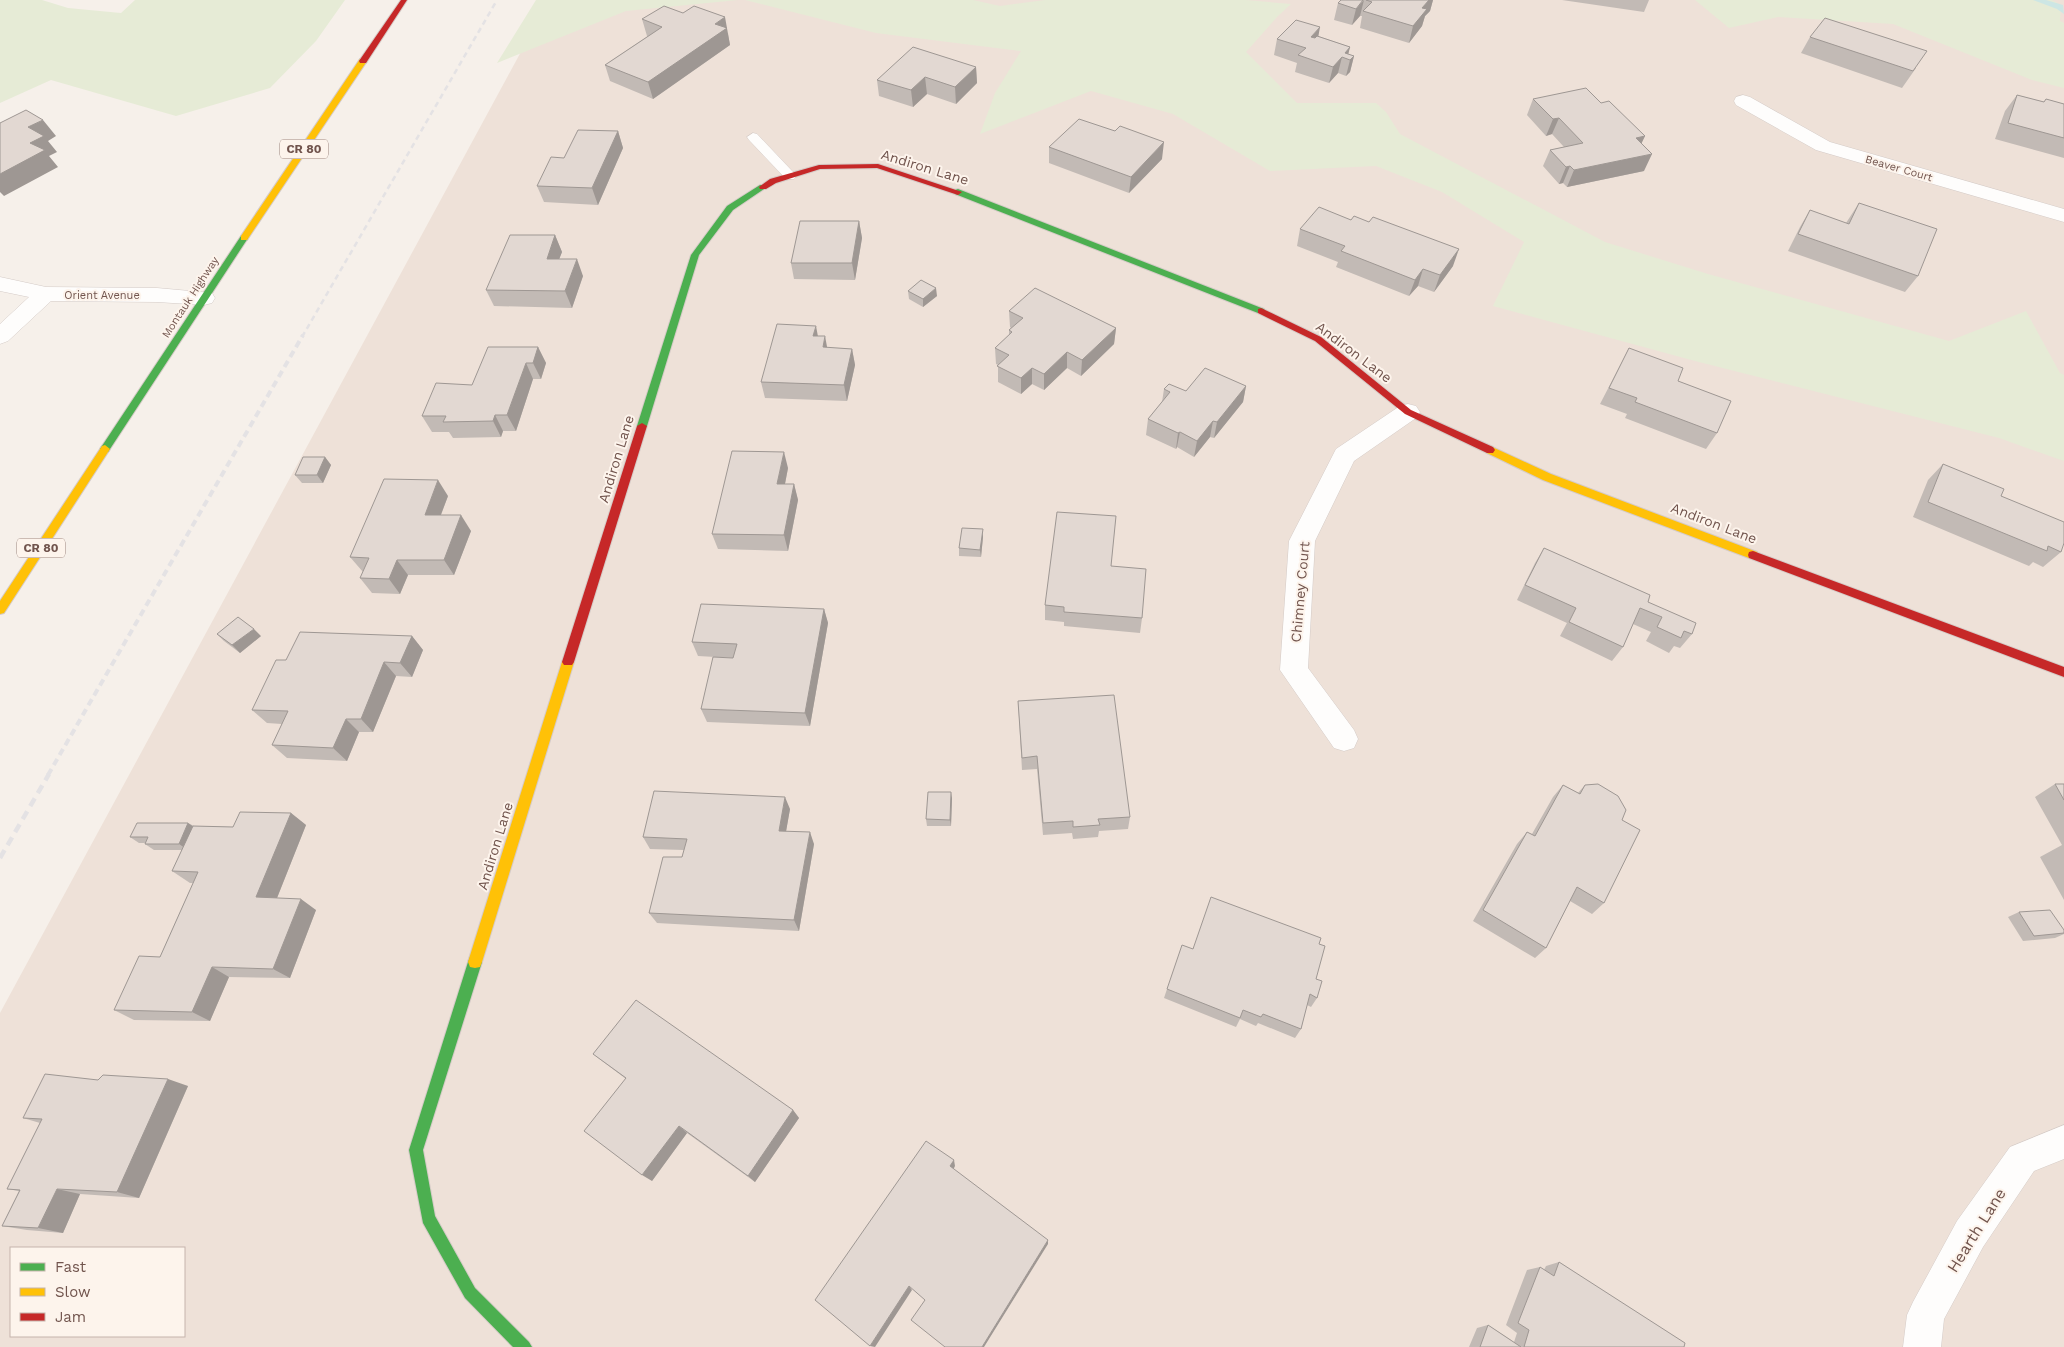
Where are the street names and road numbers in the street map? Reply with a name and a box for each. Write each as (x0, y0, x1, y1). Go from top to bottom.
road number: CR 80 (280, 140, 328, 158)
street label: Andiron Lane (879, 146, 971, 188)
street label: Beaver Court (1864, 153, 1934, 184)
street label: Montauk Highway (159, 254, 222, 340)
street label: Orient Avenue (64, 289, 140, 302)
street label: Andiron Lane (1313, 318, 1395, 386)
street label: Andiron Lane (595, 413, 637, 505)
street label: Andiron Lane (1669, 499, 1759, 547)
road number: CR 80 (17, 538, 65, 558)
street label: Chimney Court (1288, 541, 1312, 643)
street label: Andiron Lane (474, 800, 516, 892)
street label: Hearth Lane (1943, 1185, 2010, 1276)

